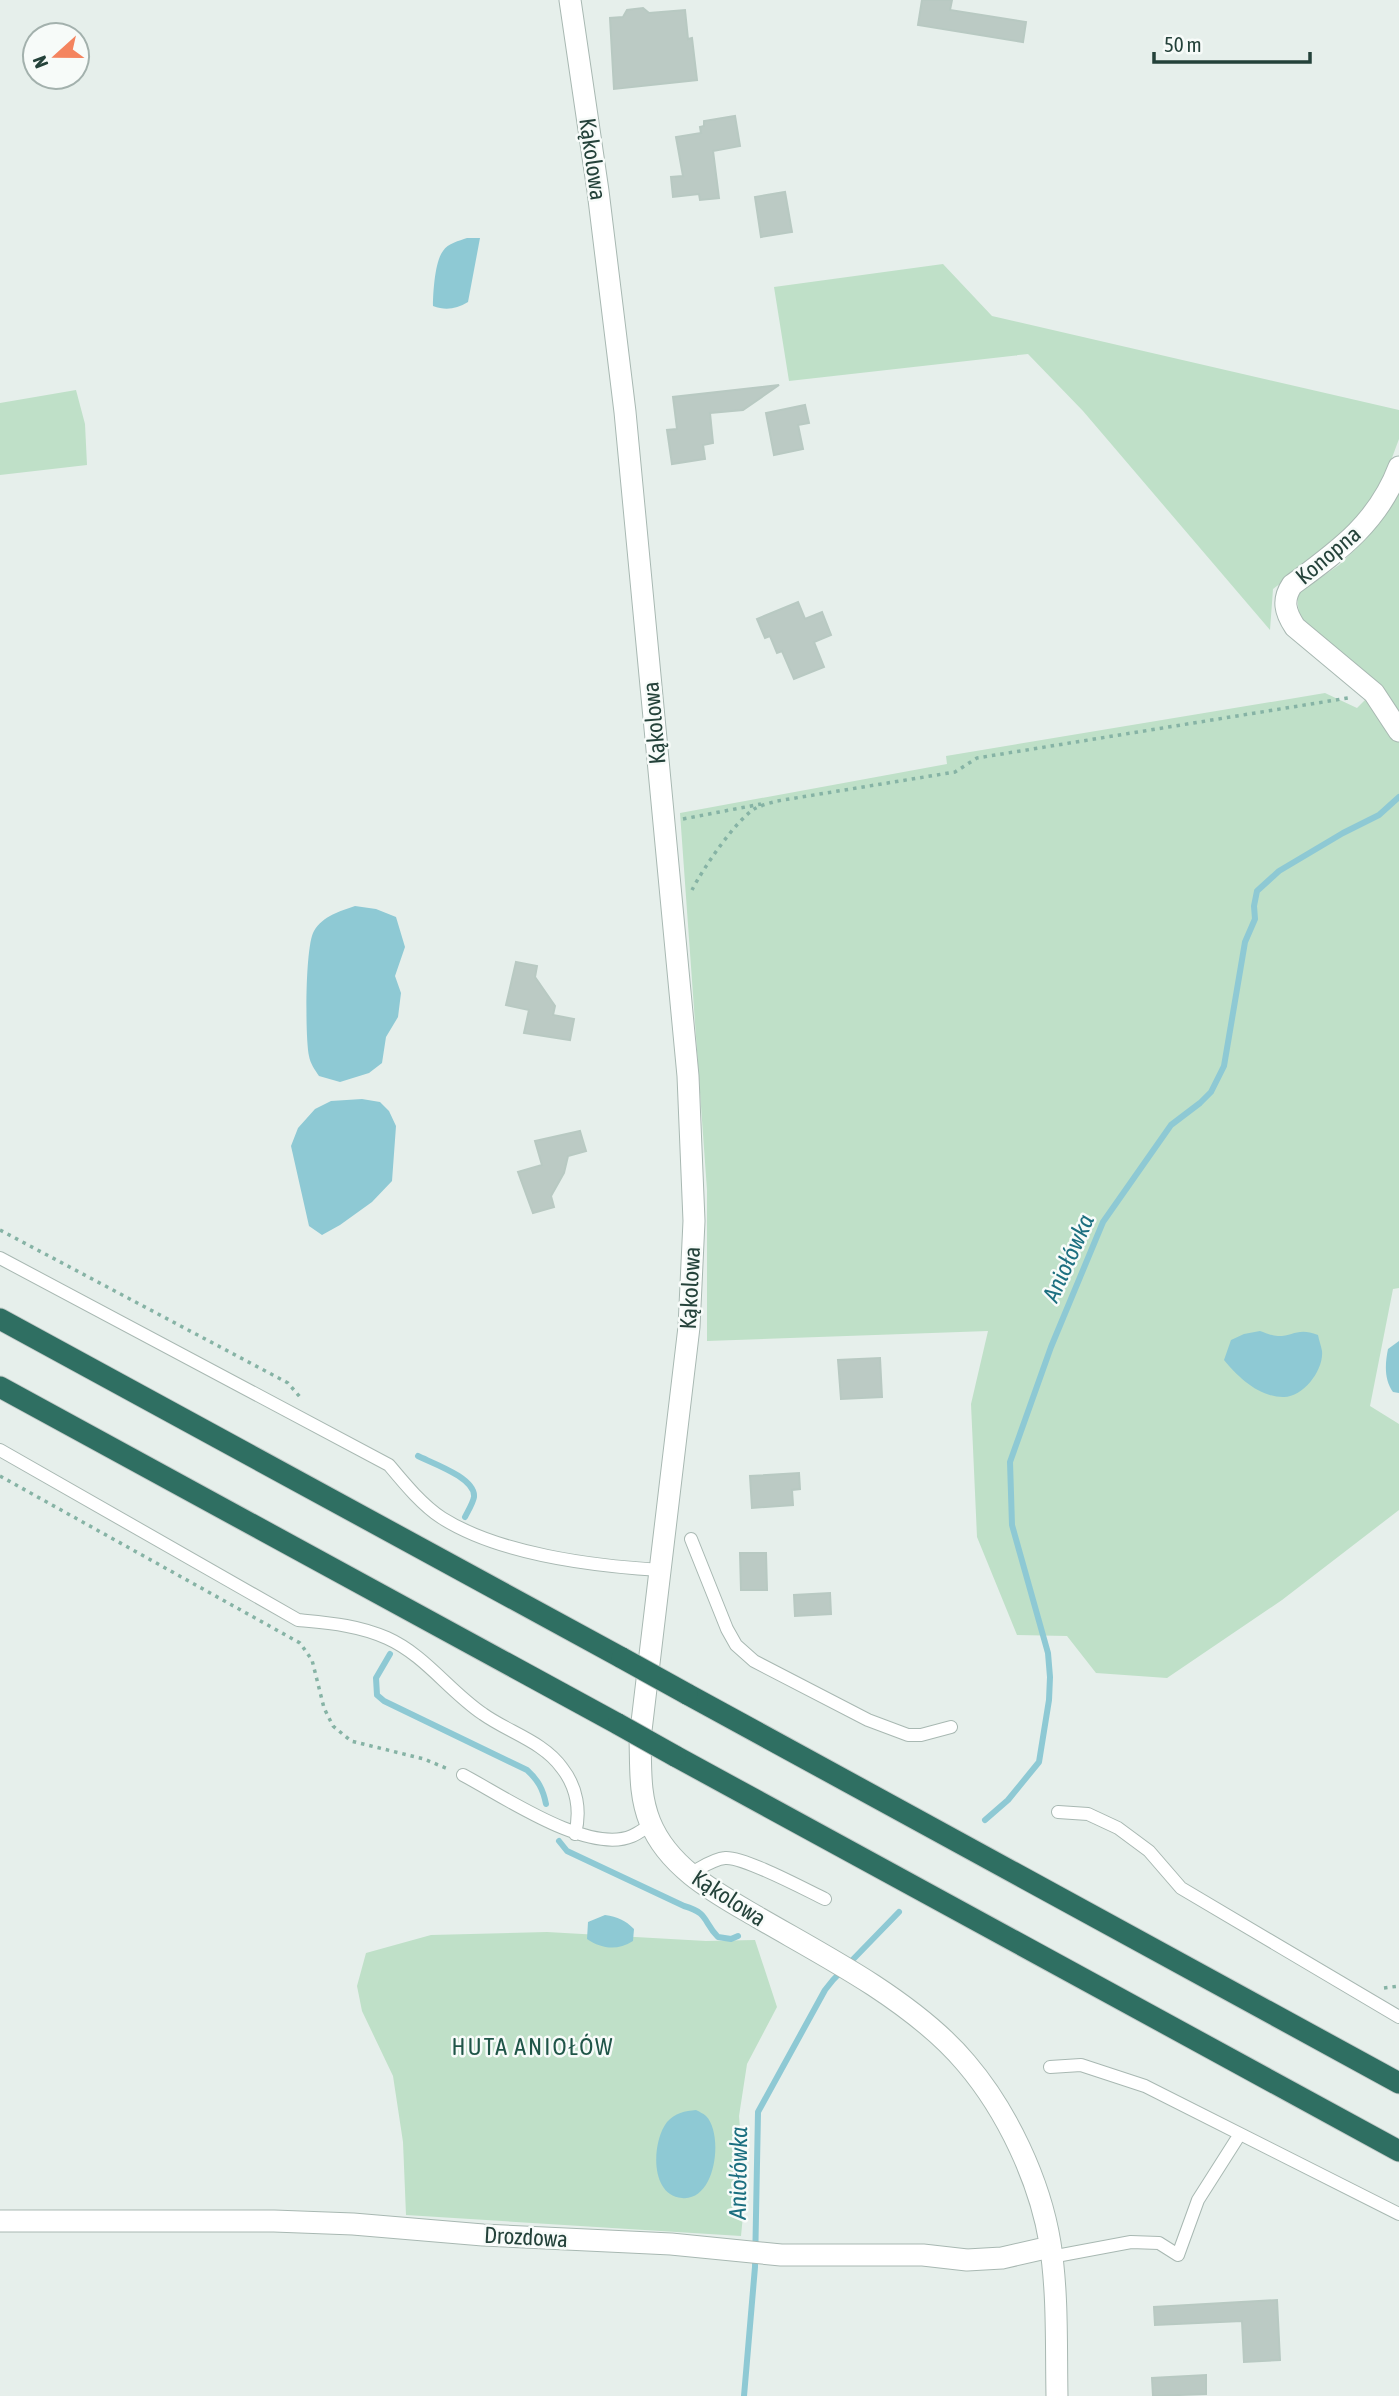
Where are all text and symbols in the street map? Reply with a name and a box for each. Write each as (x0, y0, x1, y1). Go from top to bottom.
north arrow (21, 21, 91, 91)
scale bar (1154, 21, 1310, 65)
text: 50 m (1164, 32, 1202, 56)
text: N (28, 53, 52, 71)
street label: Kąkolowa (574, 116, 612, 202)
street label: Konopna (1290, 521, 1366, 589)
street label: Kąkolowa (637, 681, 671, 765)
water label: Aniołówka (1036, 1210, 1099, 1307)
street label: Kąkolowa (675, 1246, 705, 1330)
street label: Kąkolowa (687, 1865, 771, 1931)
district label: HUTA ANIOŁÓW (452, 2033, 614, 2060)
water label: Aniołówka (724, 2126, 752, 2221)
street label: Drozdowa (483, 2222, 569, 2252)

